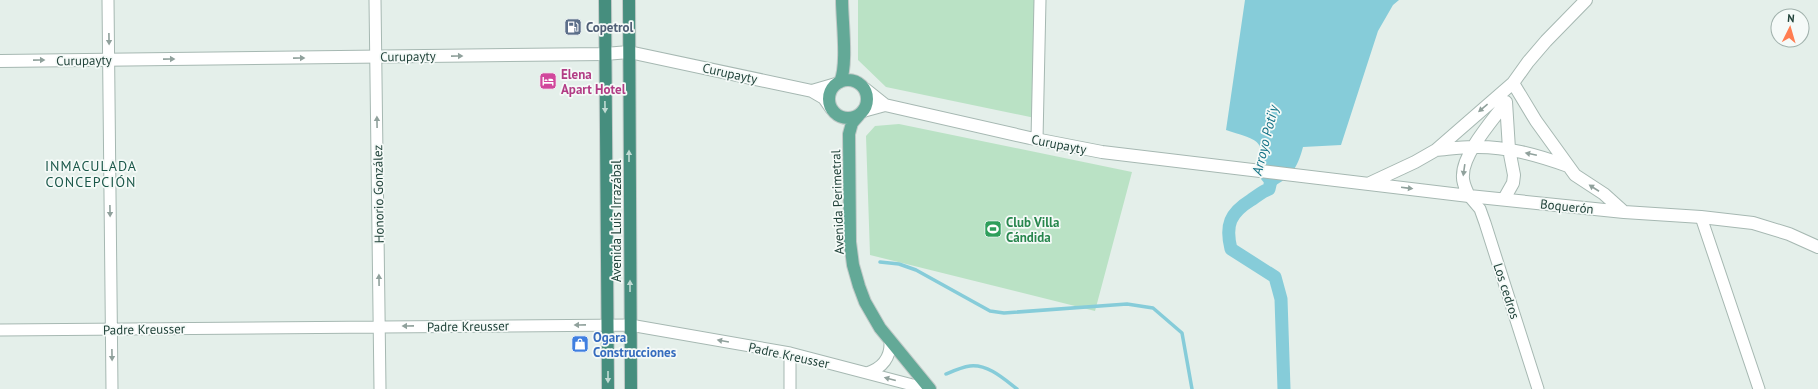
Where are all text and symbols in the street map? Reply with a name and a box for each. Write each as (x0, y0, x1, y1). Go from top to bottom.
north arrow (1770, 8, 1810, 48)
text: N (1787, 11, 1795, 25)
fuel station icon: Copetrol (563, 17, 583, 37)
place label: Copetrol (586, 19, 633, 36)
one-way arrow (106, 33, 112, 46)
street label: Curupayty (380, 48, 436, 65)
street label: Curupayty (56, 52, 112, 69)
one-way arrow (451, 53, 464, 59)
one-way arrow (293, 54, 305, 61)
one-way arrow (163, 56, 176, 62)
one-way arrow (33, 57, 46, 63)
street label: Curupayty (701, 59, 759, 88)
place label: Elena Apart Hotel (561, 66, 626, 98)
hotel icon: Elena Apart Hotel (538, 71, 558, 91)
one-way arrow (602, 101, 608, 114)
water label: Arroyo Poti'y (1247, 102, 1283, 178)
one-way arrow (1478, 104, 1488, 113)
one-way arrow (374, 115, 380, 128)
street label: Curupayty (1030, 131, 1088, 158)
street label: Honorio González (369, 144, 388, 243)
one-way arrow (626, 149, 632, 162)
street label: Avenida Perimetral (827, 149, 848, 255)
one-way arrow (1525, 150, 1537, 156)
district label: INMACULADA CONCEPCIÓN (45, 157, 137, 191)
street label: Avenida Luis Irrazábal (608, 160, 625, 282)
one-way arrow (1461, 164, 1467, 176)
one-way arrow (1588, 184, 1600, 191)
one-way arrow (1401, 185, 1413, 191)
street label: Boquerón (1539, 195, 1595, 218)
one-way arrow (107, 205, 113, 218)
place label: Club Villa Cándida (1006, 214, 1059, 246)
sports icon: Club Villa Cándida (983, 219, 1003, 239)
street label: Los cedros (1489, 261, 1524, 321)
one-way arrow (376, 273, 382, 286)
one-way arrow (627, 279, 633, 292)
street label: Padre Kreusser (427, 317, 510, 336)
street label: Padre Kreusser (103, 320, 186, 339)
one-way arrow (574, 321, 586, 328)
one-way arrow (401, 323, 414, 329)
place label: Ogara Construcciones (593, 329, 677, 361)
shop icon: Ogara Construcciones (570, 334, 590, 354)
one-way arrow (717, 338, 729, 344)
street label: Padre Kreusser (747, 339, 831, 372)
one-way arrow (109, 349, 115, 362)
one-way arrow (605, 371, 611, 384)
one-way arrow (884, 376, 896, 382)

